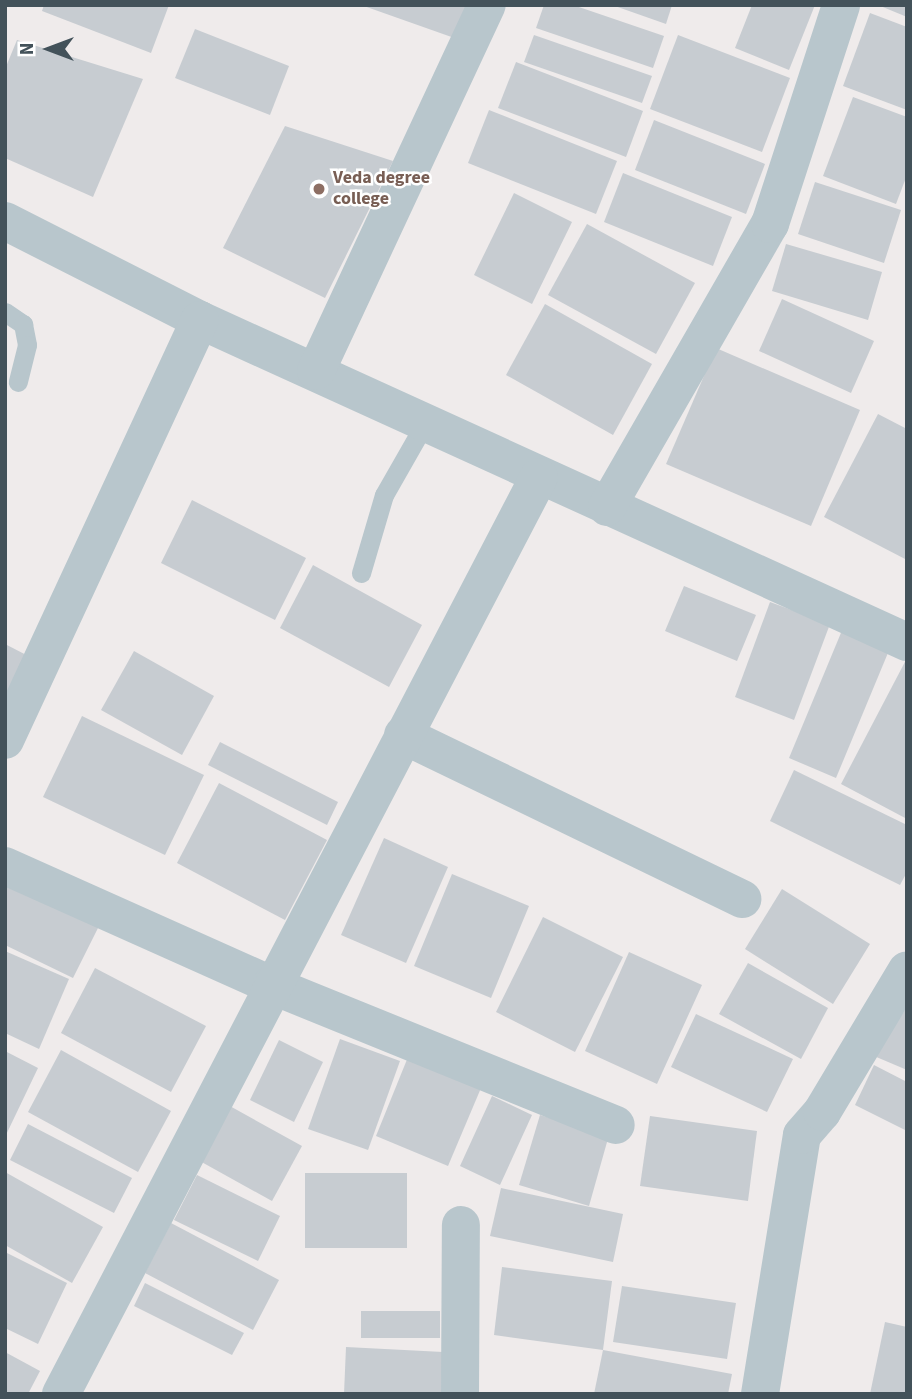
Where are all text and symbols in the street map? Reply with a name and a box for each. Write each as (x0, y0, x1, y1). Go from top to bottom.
north arrow (14, 14, 84, 84)
text: N (14, 43, 41, 55)
place label: Veda degree college (333, 168, 430, 210)
marker: Veda degree college (311, 181, 327, 197)

